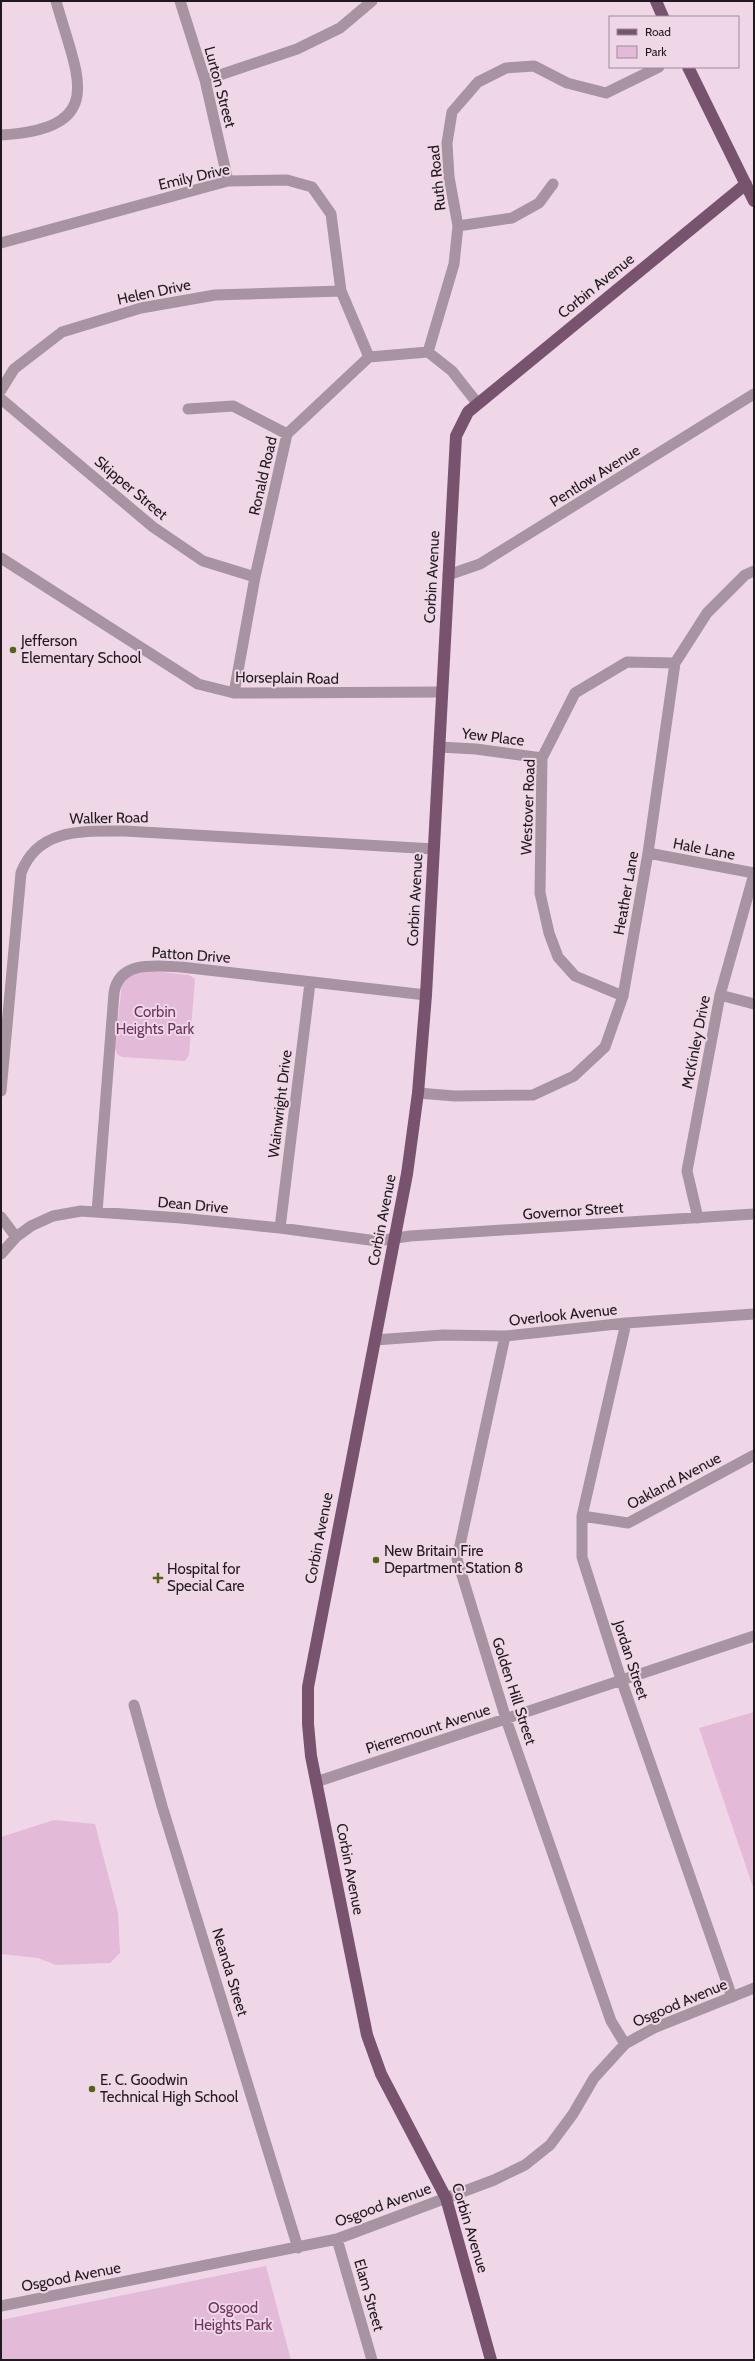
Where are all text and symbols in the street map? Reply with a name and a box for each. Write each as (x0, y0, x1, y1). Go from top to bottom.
legend (609, 16, 739, 68)
text: Road (645, 24, 671, 39)
street label: Lurton Street (200, 44, 240, 130)
text: Park (645, 44, 667, 59)
street label: Ruth Road (425, 144, 449, 212)
street label: Emily Drive (157, 160, 232, 194)
street label: Corbin Avenue (554, 250, 638, 322)
street label: Helen Drive (116, 275, 193, 309)
street label: Ronald Road (245, 435, 281, 517)
street label: Pentlow Avenue (547, 441, 644, 511)
street label: Skipper Street (91, 452, 171, 524)
street label: Corbin Avenue (421, 530, 443, 624)
place label: Jefferson Elementary School (20, 632, 142, 667)
marker: Jefferson Elementary School (8, 645, 18, 655)
street label: Horseplain Road (235, 668, 339, 688)
street label: Yew Place (460, 724, 526, 750)
street label: Westover Road (517, 759, 539, 855)
street label: Walker Road (69, 808, 149, 828)
street label: Hale Lane (671, 834, 737, 864)
street label: Heather Lane (610, 849, 642, 936)
street label: Corbin Avenue (404, 853, 426, 947)
street label: Patton Drive (151, 943, 231, 967)
street label: McKinley Drive (678, 993, 714, 1090)
park label: Corbin Heights Park (116, 1003, 194, 1038)
street label: Wainwright Drive (264, 1049, 296, 1159)
street label: Corbin Avenue (364, 1172, 400, 1267)
street label: Dean Drive (157, 1193, 230, 1217)
street label: Governor Street (522, 1198, 624, 1224)
street label: Overlook Avenue (508, 1300, 618, 1330)
street label: Oakland Avenue (624, 1449, 724, 1513)
street label: Corbin Avenue (301, 1490, 337, 1585)
place label: New Britain Fire Department Station 8 (384, 1542, 523, 1577)
marker: New Britain Fire Department Station 8 (371, 1555, 381, 1565)
place label: Hospital for Special Care (167, 1560, 245, 1595)
marker: Hospital for Special Care (152, 1572, 164, 1584)
street label: Jordan Street (609, 1617, 652, 1702)
street label: Golden Hill Street (488, 1635, 540, 1747)
street label: Pierremount Avenue (363, 1700, 493, 1758)
street label: Corbin Avenue (332, 1822, 368, 1917)
street label: Neanda Street (208, 1926, 252, 2018)
street label: Osgood Avenue (630, 1975, 730, 2031)
place label: E. C. Goodwin Technical High School (100, 2071, 239, 2106)
marker: E. C. Goodwin Technical High School (87, 2084, 97, 2094)
street label: Osgood Avenue (333, 2179, 434, 2231)
street label: Corbin Avenue (448, 2181, 492, 2275)
street label: Elam Street (350, 2257, 388, 2333)
street label: Osgood Avenue (20, 2258, 123, 2295)
park label: Osgood Heights Park (194, 2299, 272, 2334)

